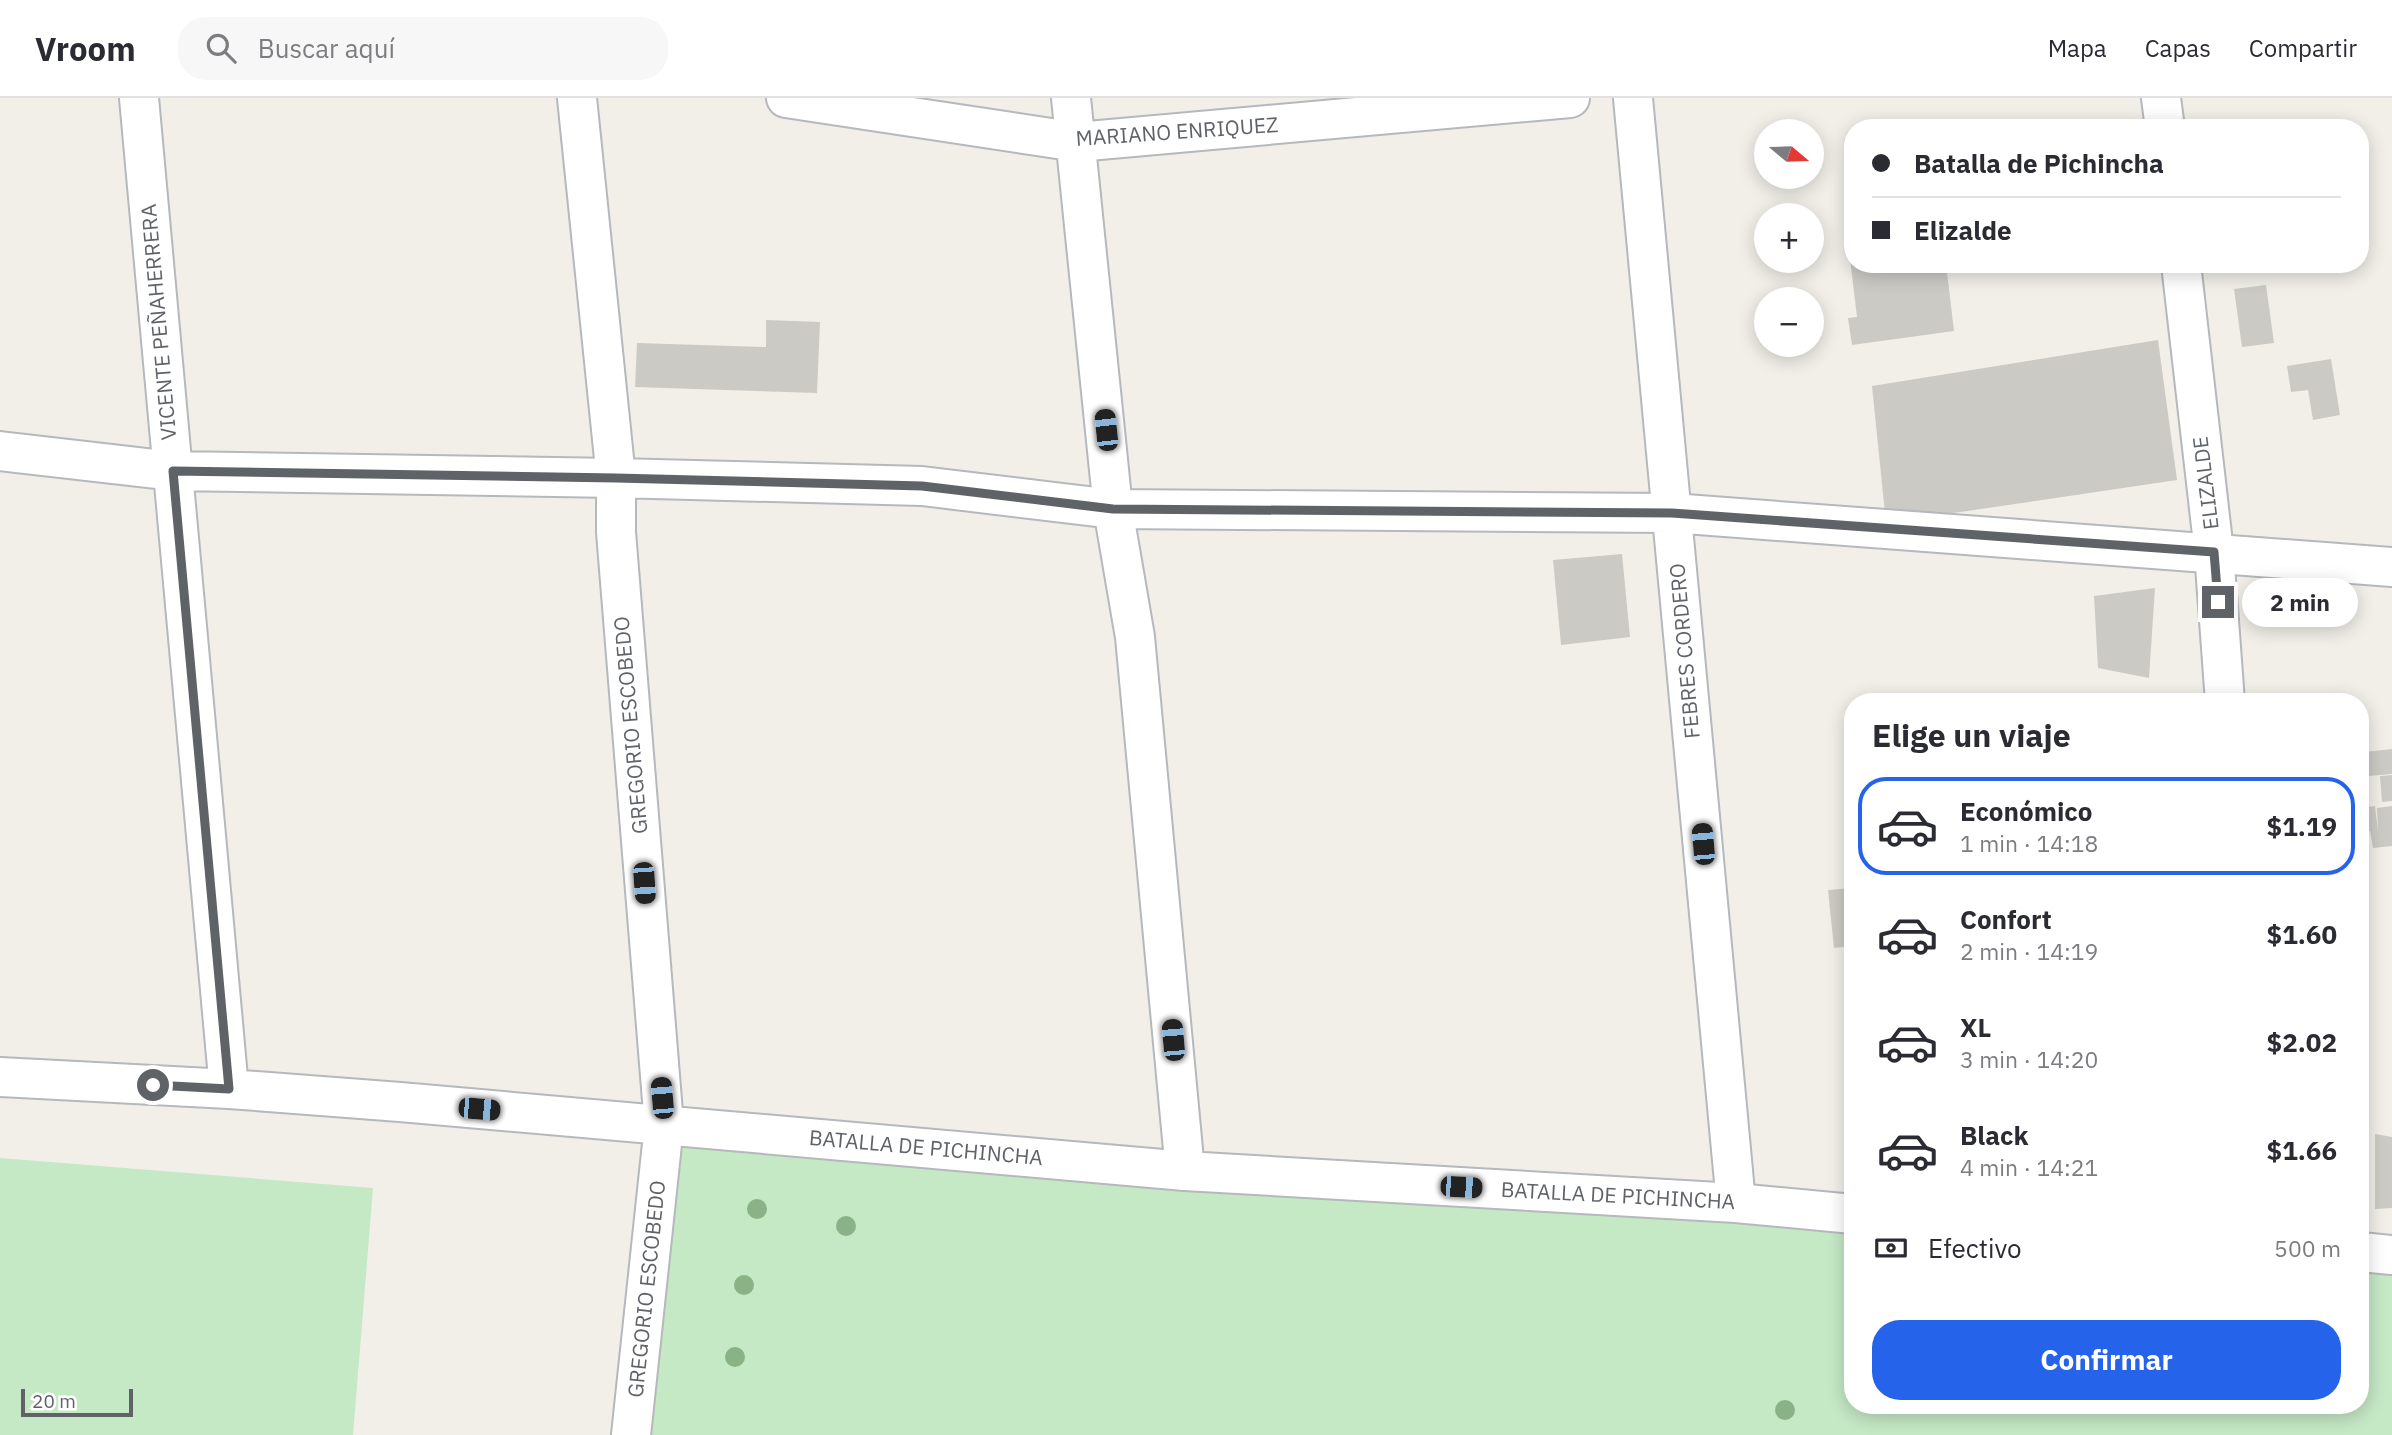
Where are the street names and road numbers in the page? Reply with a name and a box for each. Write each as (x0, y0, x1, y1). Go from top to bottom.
street label: MARIANO ENRIQUEZ (1075, 110, 1279, 152)
street label: VICENTE PEÑAHERRERA (134, 203, 182, 441)
street label: ELIZALDE (2185, 435, 2225, 531)
street label: FEBRES CORDERO (1662, 562, 1706, 740)
street label: GREGORIO ESCOBEDO (607, 615, 653, 835)
street label: BATALLA DE PICHINCHA (808, 1123, 1044, 1171)
street label: BATALLA DE PICHINCHA (1500, 1175, 1736, 1215)
street label: GREGORIO ESCOBEDO (621, 1179, 671, 1399)

